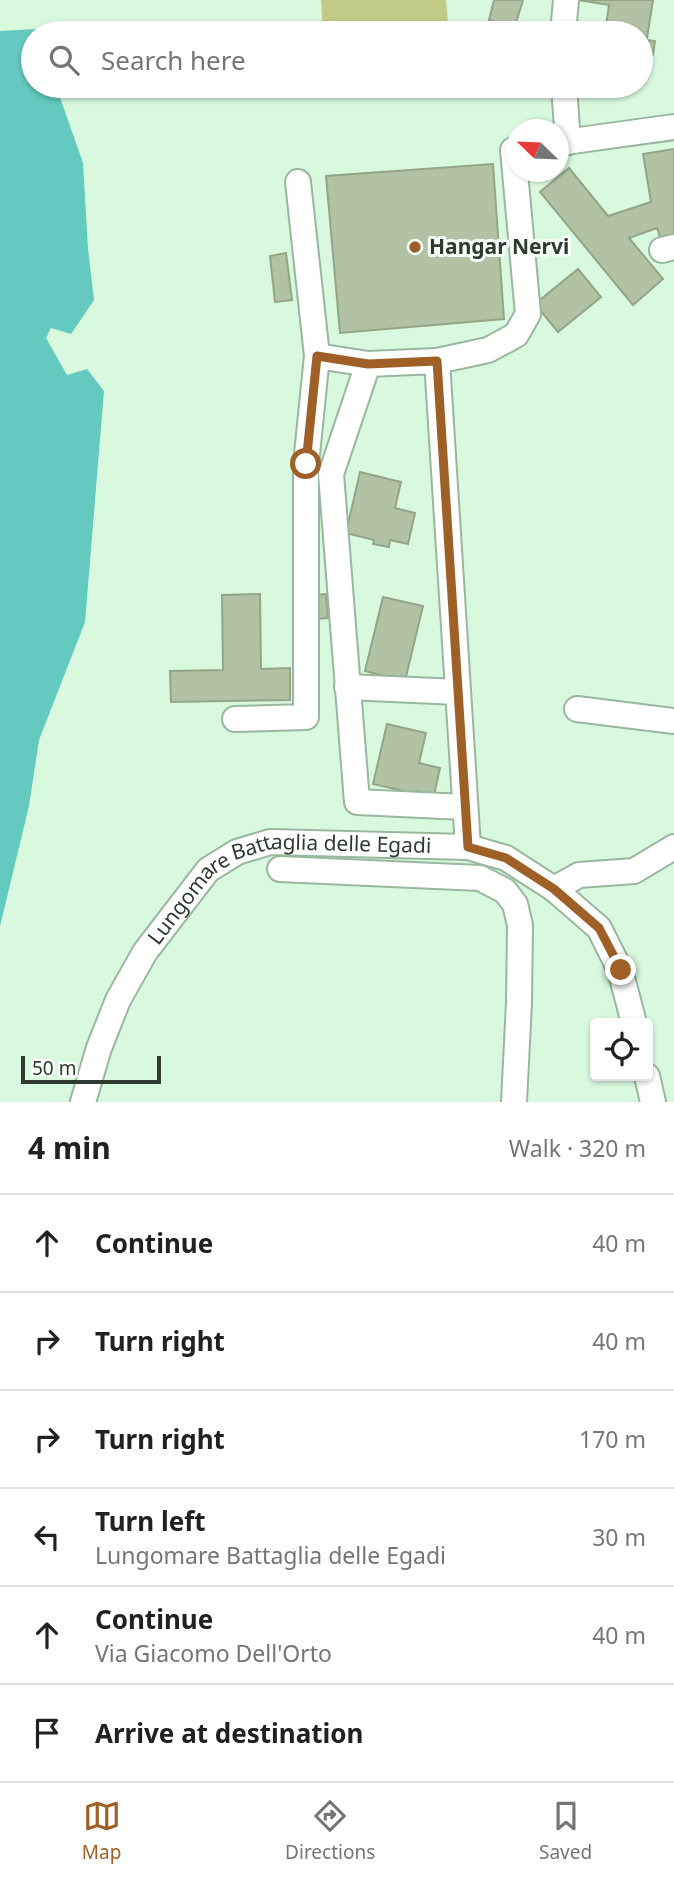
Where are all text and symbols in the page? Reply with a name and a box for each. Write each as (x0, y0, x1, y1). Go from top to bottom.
search box (21, 21, 653, 98)
icon: search (45, 41, 83, 79)
text: Search here (101, 42, 246, 78)
north arrow (506, 119, 569, 182)
place label: Hangar Nervi (429, 232, 569, 260)
marker: Hangar Nervi (407, 239, 423, 255)
route start (290, 448, 321, 479)
street label: Lungomare Battaglia delle Egadi (141, 827, 432, 950)
route end (605, 954, 636, 985)
map controls (590, 1018, 653, 1081)
button: locate (590, 1018, 653, 1081)
scale bar (21, 1053, 161, 1085)
text: 50 m (32, 1055, 76, 1081)
text: 4 min (28, 1127, 111, 1168)
text: Walk · 320 m (509, 1132, 646, 1164)
icon: ahead (28, 1224, 66, 1262)
text: Continue (95, 1225, 213, 1261)
text: 40 m (592, 1227, 646, 1259)
icon: right (28, 1322, 66, 1360)
text: Turn right (95, 1323, 225, 1359)
text: 40 m (592, 1325, 646, 1357)
icon: right (28, 1420, 66, 1458)
text: Turn right (95, 1421, 225, 1457)
text: 170 m (579, 1423, 646, 1455)
text: Turn left (95, 1503, 206, 1539)
icon: left (28, 1518, 66, 1556)
text: 30 m (592, 1521, 646, 1553)
text: Lungomare Battaglia delle Egadi (95, 1539, 446, 1571)
text: Continue (95, 1601, 213, 1637)
icon: ahead (28, 1616, 66, 1654)
text: 40 m (592, 1619, 646, 1651)
text: Via Giacomo Dell'Orto (95, 1637, 332, 1669)
icon: arrive (28, 1714, 66, 1752)
text: Arrive at destination (95, 1715, 364, 1751)
tab: Map (82, 1797, 121, 1865)
tab: Directions (285, 1797, 375, 1865)
tab: Saved (539, 1797, 592, 1865)

